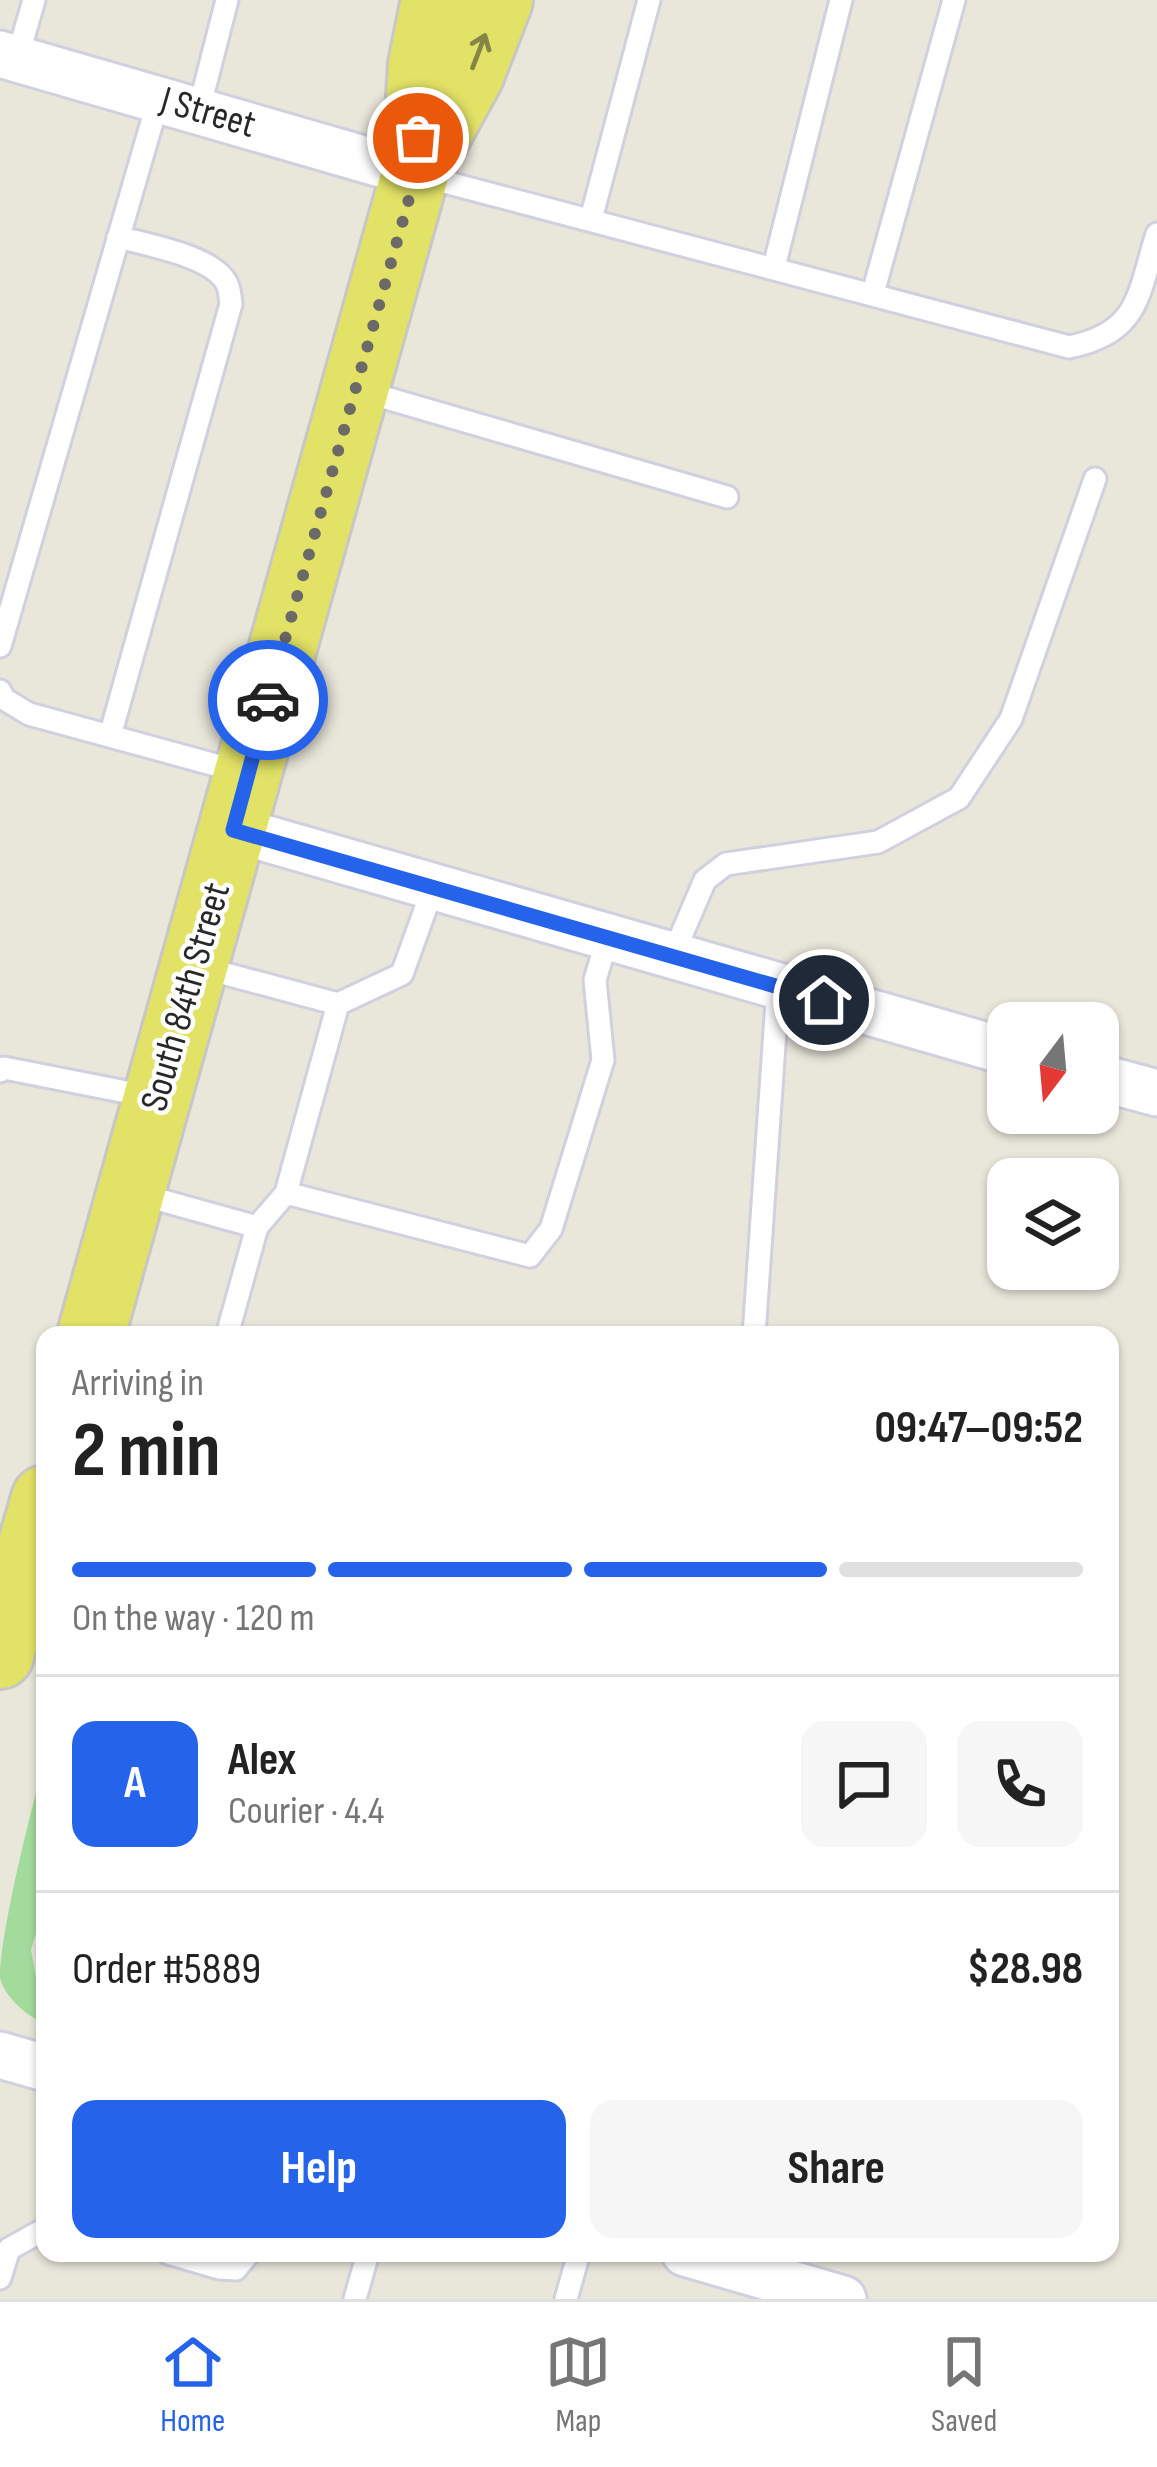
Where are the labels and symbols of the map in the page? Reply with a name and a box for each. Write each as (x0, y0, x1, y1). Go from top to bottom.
one-way arrow (470, 33, 491, 70)
street label: J Street (154, 77, 261, 149)
pin (367, 87, 469, 189)
courier (208, 640, 328, 760)
street label: South 84th Street (131, 877, 241, 1117)
pin (773, 949, 875, 1051)
north arrow (987, 1002, 1119, 1134)

